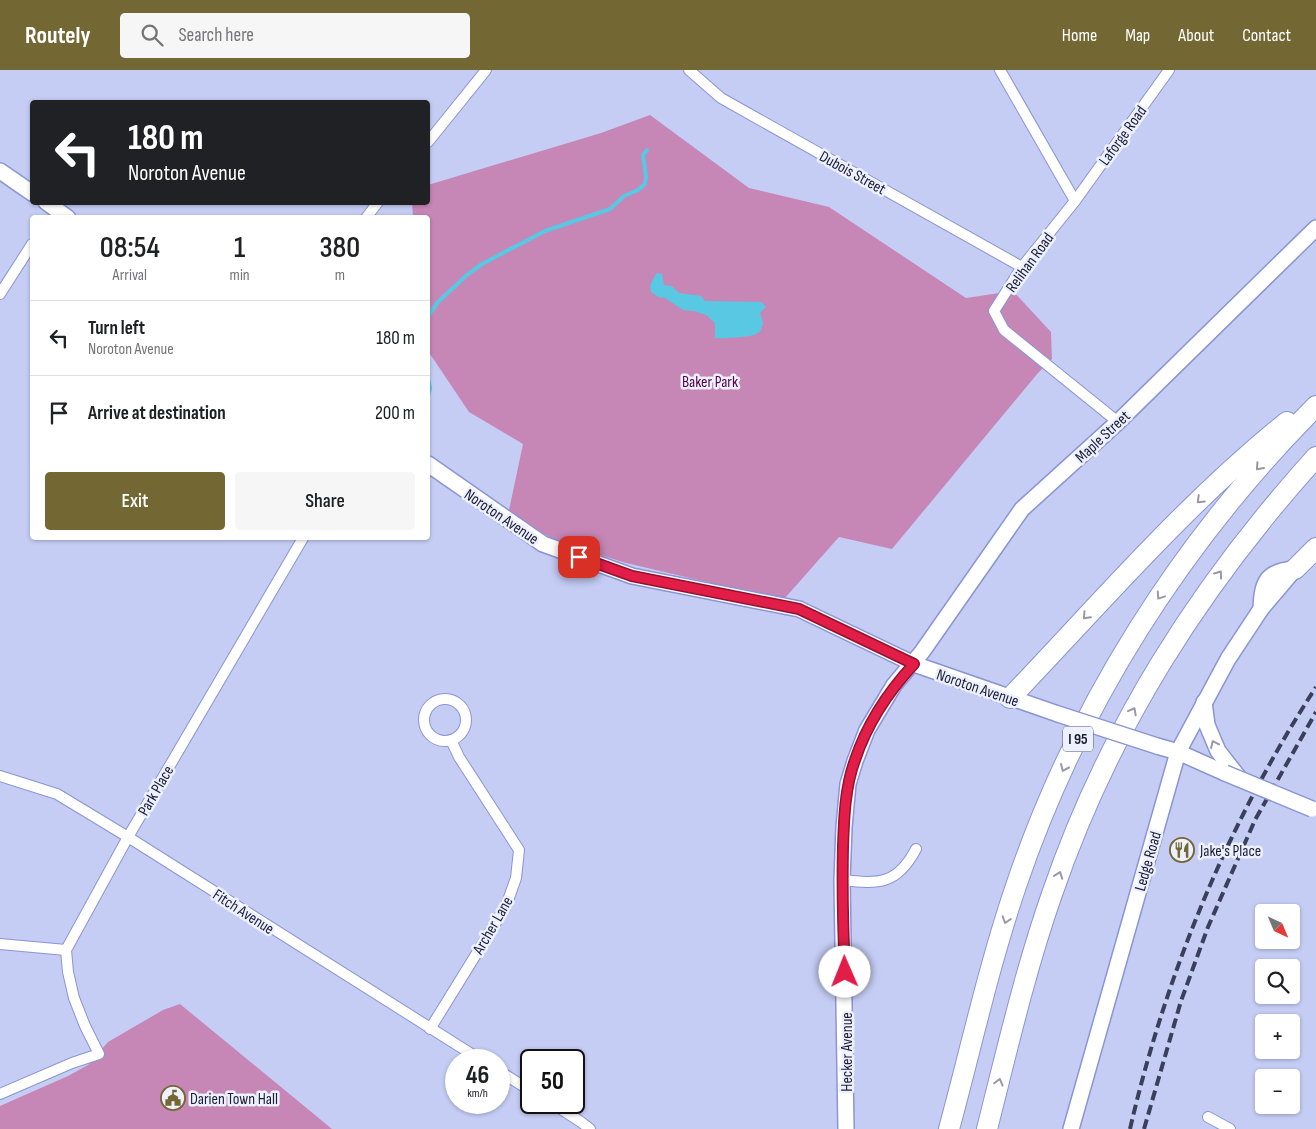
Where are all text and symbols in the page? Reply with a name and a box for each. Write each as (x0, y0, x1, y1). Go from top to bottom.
search box (120, 13, 470, 58)
text: Routely (25, 21, 90, 50)
icon: search (138, 21, 166, 49)
text: Search here (178, 24, 254, 47)
text: Home (1062, 25, 1097, 46)
text: Map (1125, 25, 1150, 46)
text: About (1178, 25, 1214, 46)
text: Contact (1242, 25, 1291, 46)
street label: Laforge Road (1095, 102, 1151, 169)
text: 180 m (128, 117, 204, 160)
icon: left (45, 120, 110, 185)
street label: Dubois Street (816, 147, 889, 199)
text: Noroton Avenue (128, 160, 246, 187)
street label: Relihan Road (1002, 229, 1058, 296)
text: 08:54 (100, 230, 160, 266)
text: 1 (234, 230, 245, 266)
text: 380 (320, 230, 360, 266)
text: Arrival (113, 266, 147, 285)
text: min (230, 266, 250, 285)
text: m (335, 266, 345, 285)
text: Turn left (88, 317, 145, 340)
icon: left (45, 324, 73, 352)
text: 180 m (376, 327, 415, 350)
text: Noroton Avenue (88, 340, 174, 359)
park label: Baker Park (682, 373, 738, 392)
icon: arrive (45, 399, 73, 427)
text: Arrive at destination (88, 402, 226, 425)
text: 200 m (375, 402, 415, 425)
street label: Maple Street (1072, 407, 1134, 467)
one-way arrow (1256, 461, 1265, 470)
button: Exit (45, 472, 225, 530)
button: Share (235, 472, 415, 530)
street label: Noroton Avenue (460, 485, 542, 549)
one-way arrow (1196, 494, 1205, 503)
pin (558, 536, 600, 578)
icon: arrive (565, 543, 593, 571)
one-way arrow (1213, 570, 1222, 580)
one-way arrow (1157, 590, 1166, 600)
one-way arrow (1083, 610, 1092, 619)
street label: Noroton Avenue (934, 665, 1021, 711)
one-way arrow (1126, 708, 1136, 717)
road number: I 95 (1063, 726, 1093, 752)
one-way arrow (1210, 740, 1221, 749)
street label: Park Place (134, 762, 178, 819)
one-way arrow (1059, 763, 1070, 772)
street label: Ledge Road (1131, 830, 1166, 893)
restaurant icon: Jake's Place (1169, 837, 1195, 863)
place label: Jake's Place (1199, 842, 1261, 861)
one-way arrow (1053, 872, 1063, 880)
street label: Fitch Avenue (209, 886, 277, 939)
street label: Archer Lane (469, 893, 517, 959)
north arrow (1255, 904, 1300, 949)
map controls (1255, 904, 1300, 1114)
one-way arrow (1001, 915, 1011, 923)
position arrow (818, 945, 870, 997)
button: search (1255, 959, 1300, 1004)
street label: Hecker Avenue (838, 1012, 857, 1092)
button: + (1255, 1014, 1300, 1059)
speed limit sign: 50 (520, 1049, 585, 1114)
text: 46 (466, 1060, 489, 1091)
button: − (1255, 1069, 1300, 1114)
one-way arrow (993, 1077, 1004, 1086)
public building icon: Darien Town Hall (160, 1085, 186, 1111)
text: km/h (467, 1086, 488, 1101)
place label: Darien Town Hall (190, 1090, 278, 1109)

